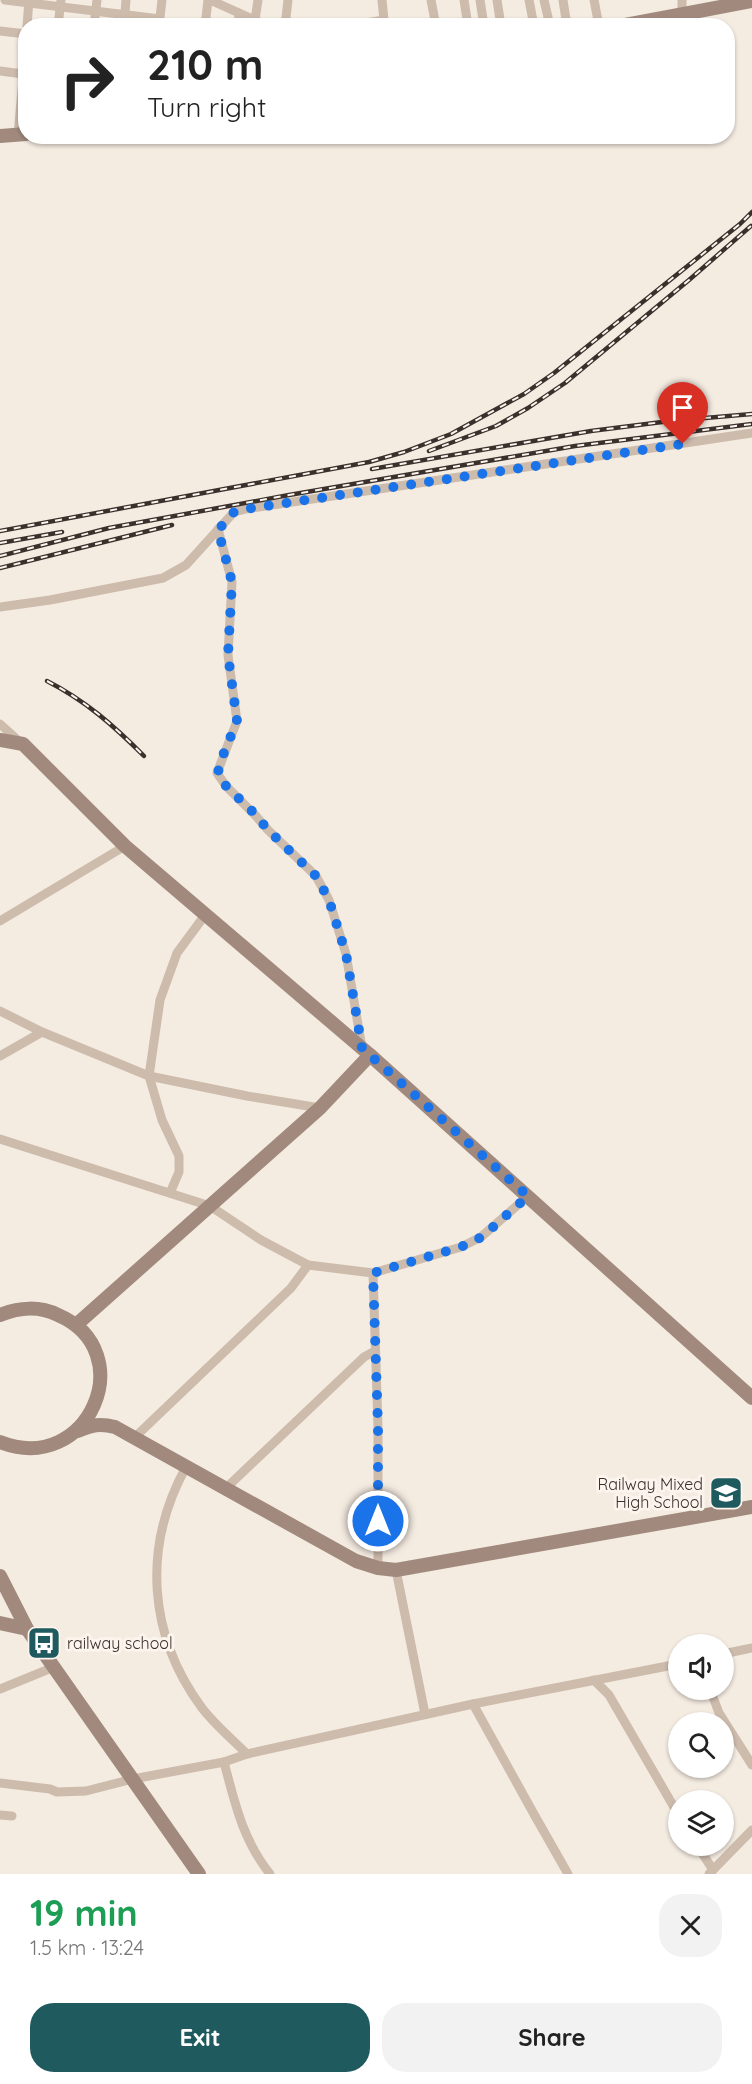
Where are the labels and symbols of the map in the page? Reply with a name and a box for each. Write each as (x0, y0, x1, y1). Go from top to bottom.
pin (657, 382, 708, 444)
place label: Railway Mixed High School (597, 1474, 703, 1512)
school or university icon: Railway Mixed High School (708, 1475, 744, 1511)
position arrow (346, 1489, 410, 1553)
bus stop icon: railway school (26, 1625, 62, 1661)
place label: railway school (67, 1633, 173, 1653)

